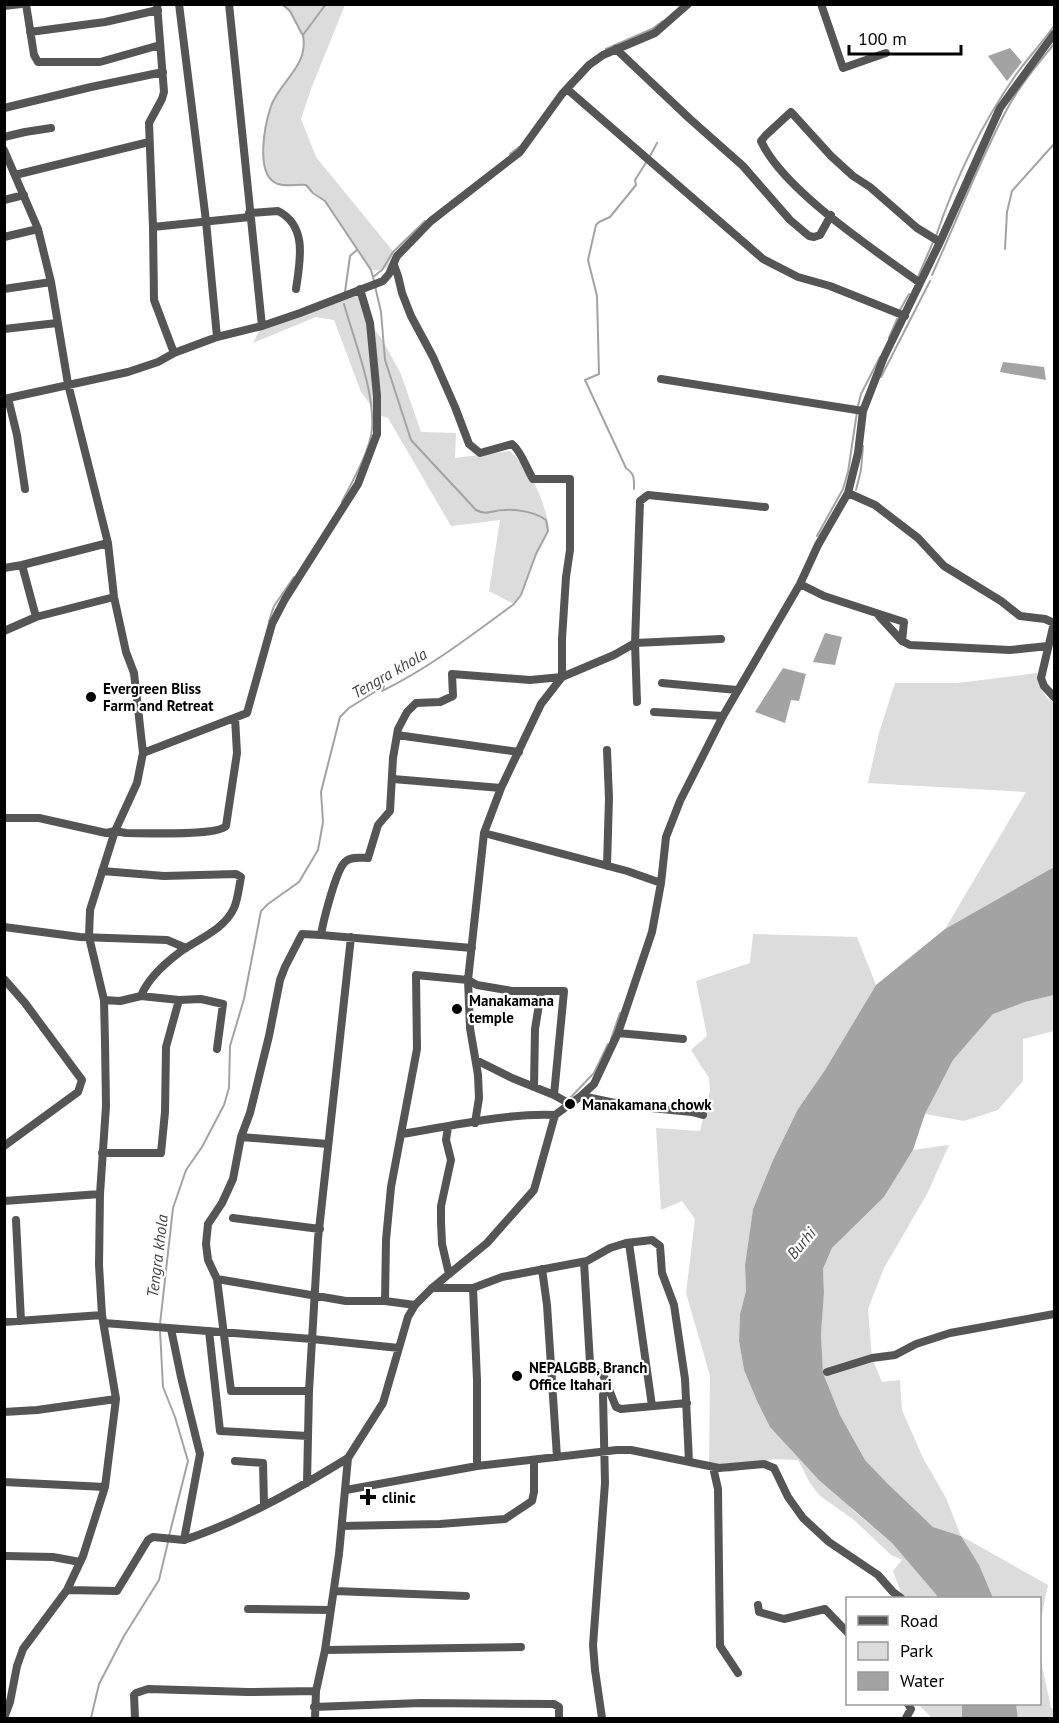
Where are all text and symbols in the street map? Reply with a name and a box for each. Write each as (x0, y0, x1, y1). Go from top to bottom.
scale bar (849, 18, 962, 56)
text: 100 m (858, 27, 907, 50)
water label: Tengra khola (348, 643, 430, 703)
place label: Evergreen Bliss Farm and Retreat (103, 679, 214, 715)
marker: Evergreen Bliss Farm and Retreat (84, 690, 98, 704)
place label: Manakamana temple (469, 991, 554, 1027)
marker: Manakamana temple (450, 1002, 464, 1016)
place label: Manakamana chowk (582, 1095, 712, 1114)
marker: Manakamana chowk (563, 1097, 577, 1111)
water label: Tengra khola (142, 1213, 172, 1299)
water label: Burhi (782, 1223, 820, 1263)
place label: NEPALGBB, Branch Office Itahari (529, 1358, 647, 1394)
marker: NEPALGBB, Branch Office Itahari (510, 1369, 524, 1383)
marker: clinic (359, 1488, 377, 1506)
place label: clinic (382, 1488, 416, 1507)
legend (846, 1597, 1041, 1705)
text: Road (900, 1609, 938, 1632)
text: Park (900, 1639, 933, 1662)
text: Water (900, 1669, 944, 1692)

